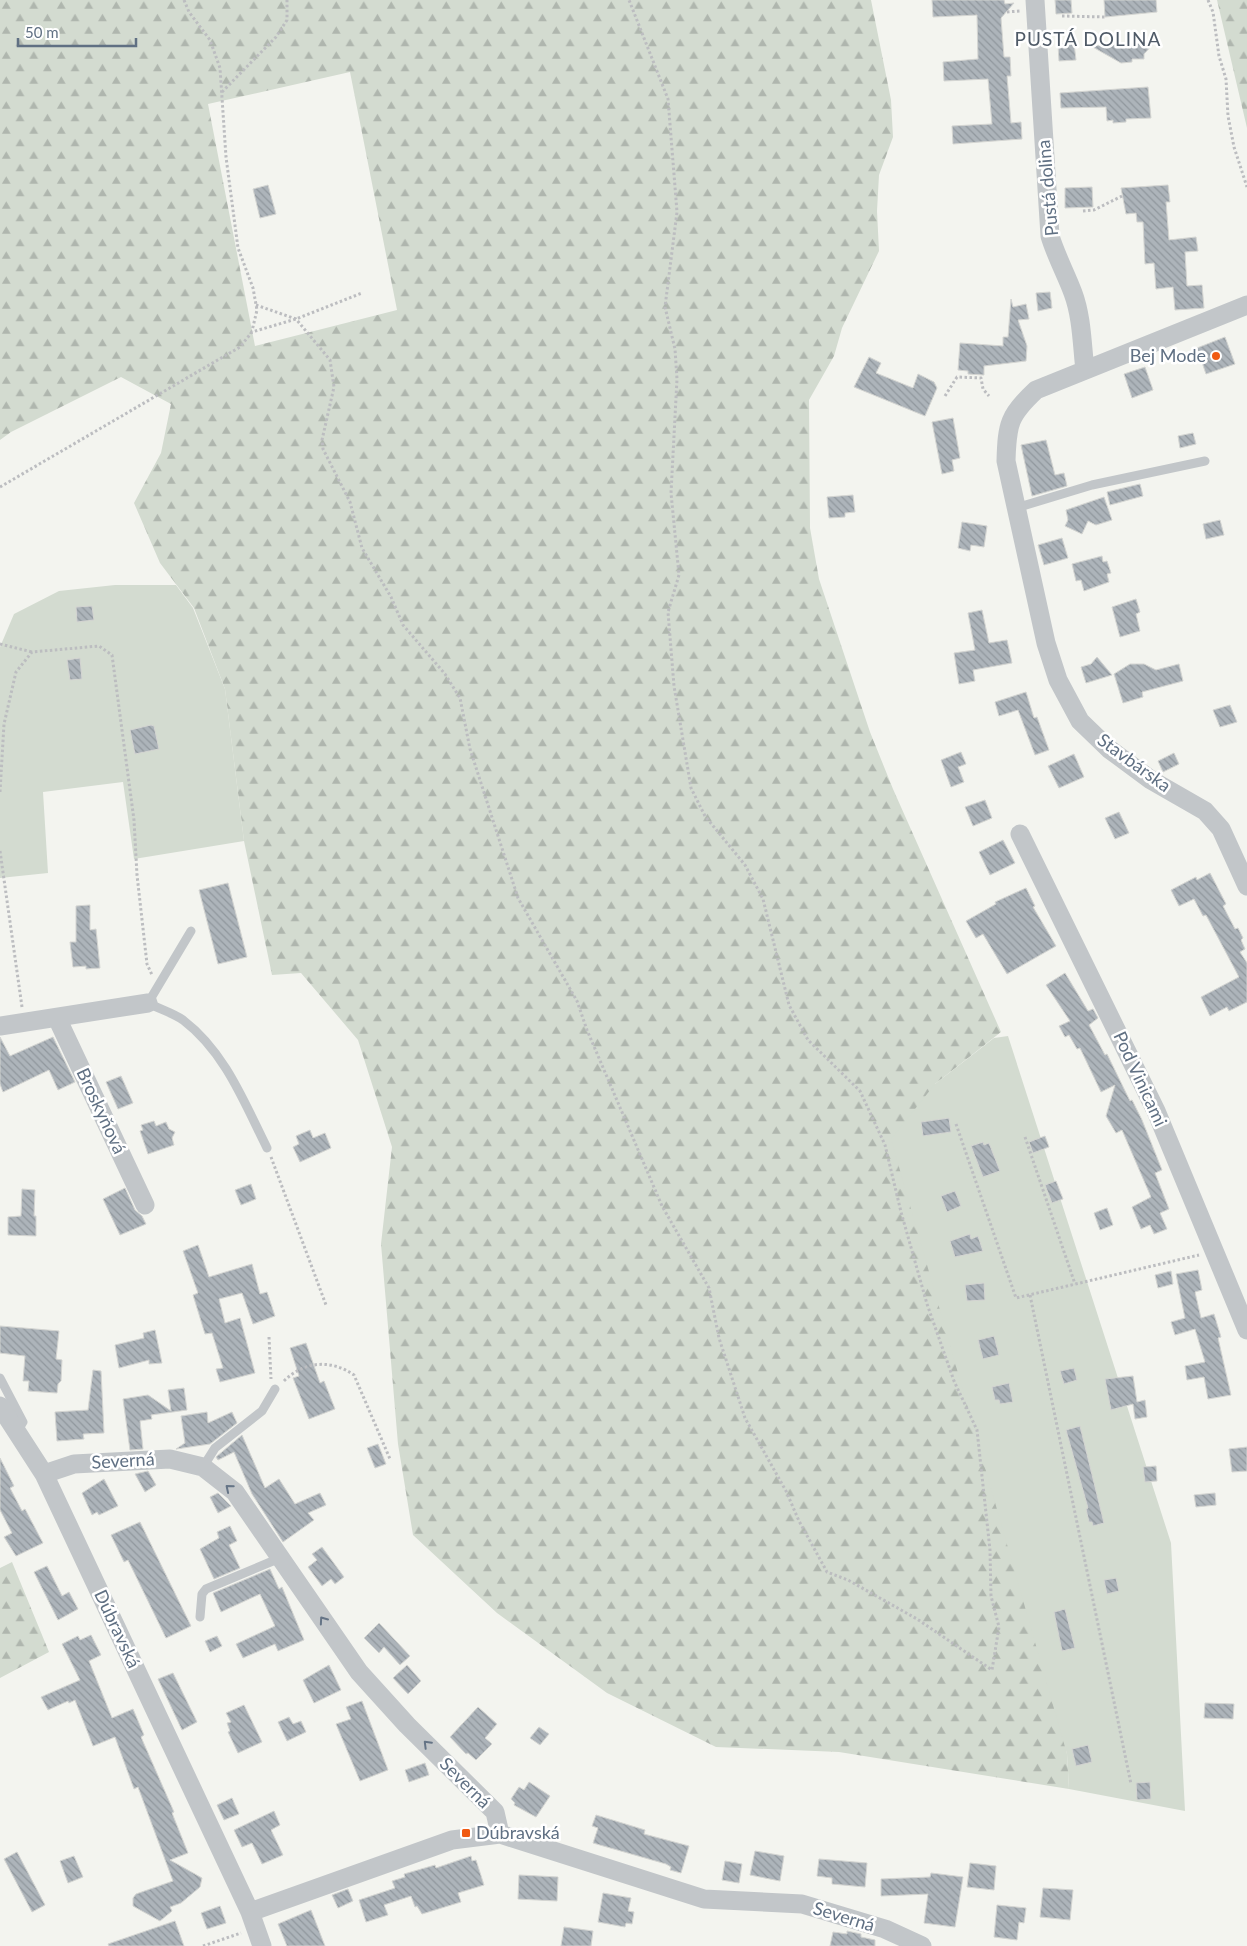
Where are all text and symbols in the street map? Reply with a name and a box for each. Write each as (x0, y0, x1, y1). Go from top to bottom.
scale bar (18, 15, 135, 47)
text: 50 m (25, 23, 59, 41)
district label: PUSTÁ DOLINA (1015, 27, 1161, 50)
street label: Pustá dolina (1032, 139, 1062, 237)
place label: Bej Mode (1130, 344, 1206, 366)
marker: Bej Mode (1210, 350, 1222, 362)
street label: Stavbárska (1094, 728, 1176, 796)
street label: Pod Vinicami (1109, 1028, 1172, 1130)
street label: Broskyňová (72, 1064, 131, 1157)
street label: Severná (91, 1447, 155, 1473)
one-way arrow (226, 1485, 235, 1493)
street label: Dúbravská (90, 1586, 146, 1671)
one-way arrow (320, 1616, 329, 1626)
one-way arrow (423, 1741, 432, 1750)
street label: Severná (436, 1752, 496, 1812)
place label: Dúbravská (476, 1821, 560, 1843)
marker: Dúbravská (460, 1827, 472, 1839)
street label: Severná (811, 1896, 878, 1936)

